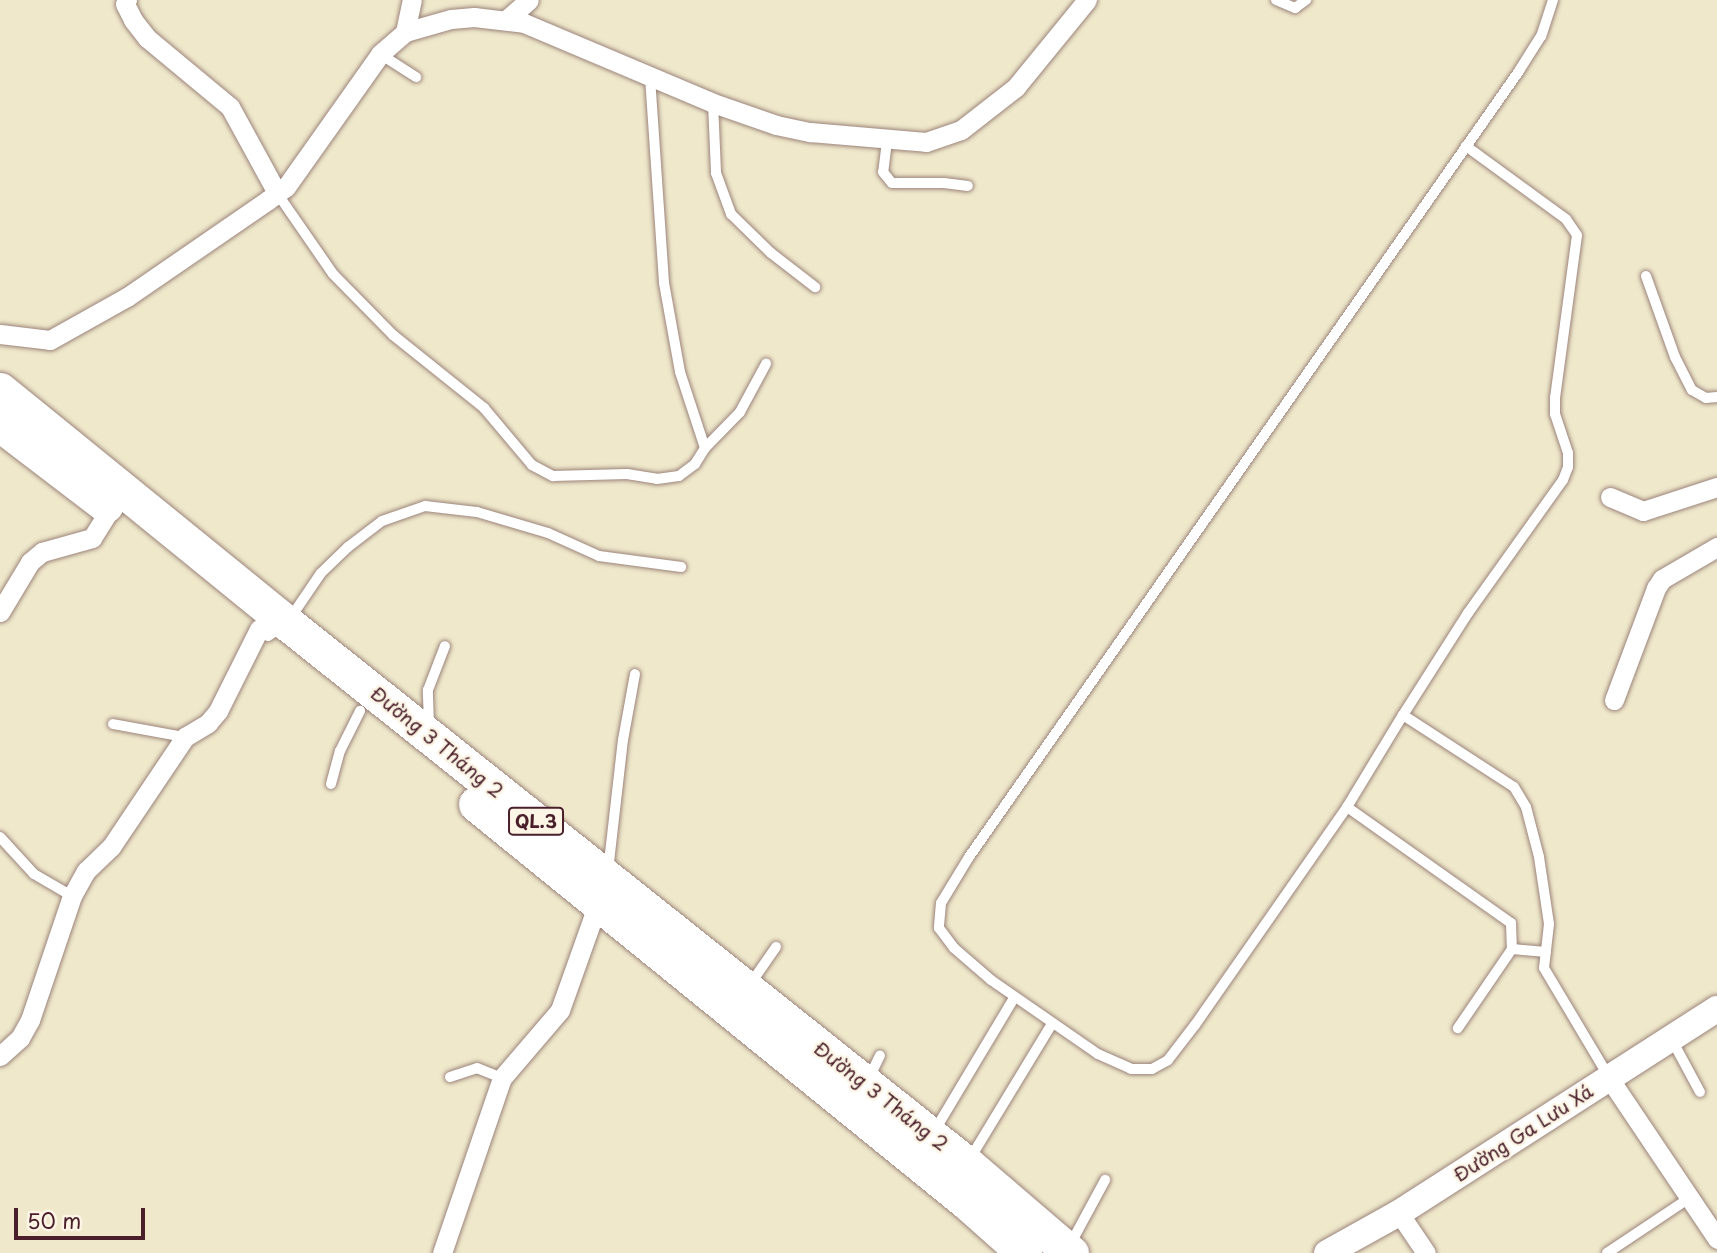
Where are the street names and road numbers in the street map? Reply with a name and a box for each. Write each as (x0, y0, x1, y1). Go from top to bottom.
street label: Đường 3 Tháng 2 (367, 682, 507, 802)
road number: QL.3 (508, 806, 564, 836)
street label: Đường 3 Tháng 2 (810, 1037, 952, 1155)
street label: Đường Ga Lưu Xá (1448, 1079, 1598, 1187)

